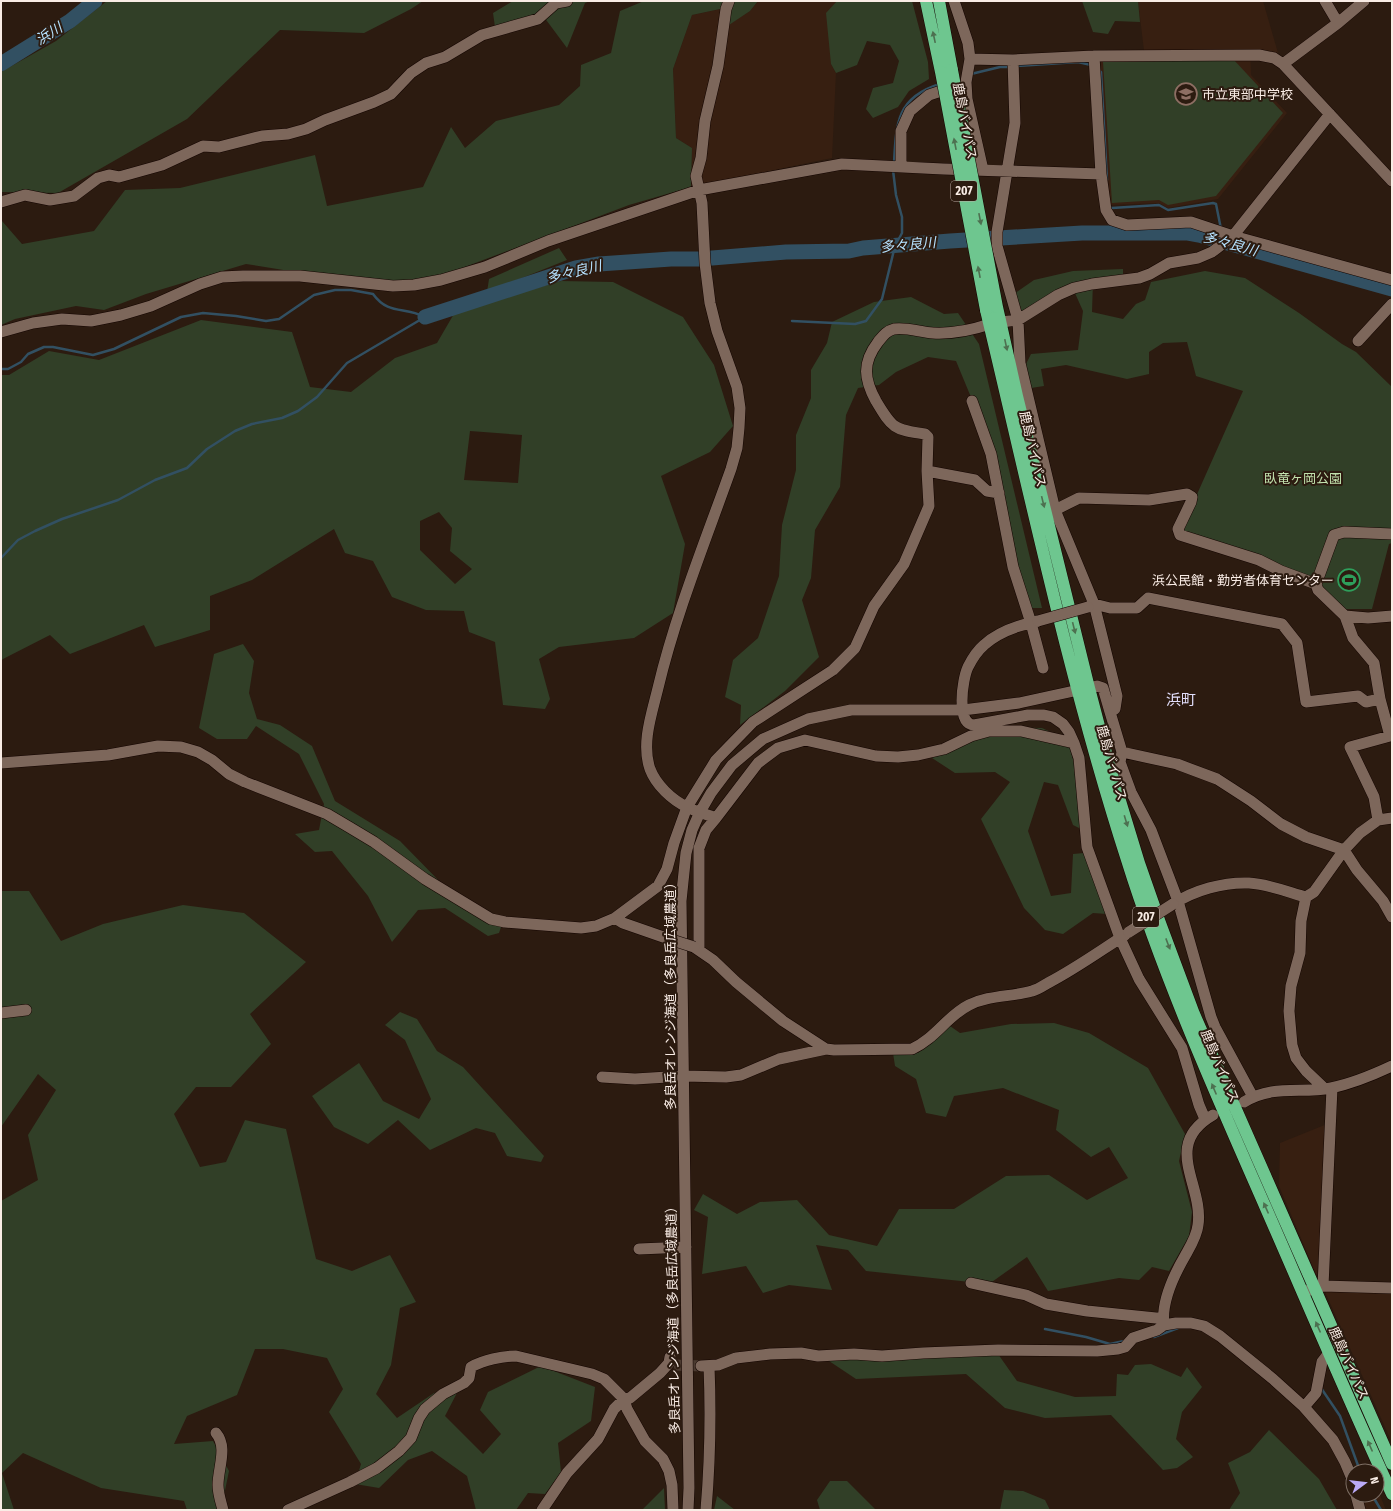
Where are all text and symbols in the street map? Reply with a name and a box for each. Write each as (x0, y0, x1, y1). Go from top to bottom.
water label: 浜川 (33, 18, 67, 49)
one-way arrow (930, 30, 936, 43)
street label: 鹿島バイパス (950, 81, 980, 161)
school or university icon: 市立東部中学校 (1173, 81, 1199, 107)
place label: 市立東部中学校 (1202, 87, 1293, 102)
one-way arrow (952, 138, 958, 150)
road number: 207 (951, 181, 977, 201)
one-way arrow (978, 213, 984, 225)
water label: 多々良川 (1201, 229, 1261, 260)
water label: 多々良川 (879, 234, 939, 256)
water label: 多々良川 (545, 257, 605, 287)
one-way arrow (976, 266, 982, 278)
one-way arrow (1003, 339, 1009, 351)
street label: 鹿島バイパス (1017, 409, 1049, 489)
park label: 臥竜ヶ岡公園 (1264, 471, 1342, 486)
one-way arrow (1040, 496, 1046, 508)
sports icon: 浜公民館・勤労者体育センター (1336, 567, 1362, 593)
place label: 浜公民館・勤労者体育センター (1152, 573, 1334, 588)
one-way arrow (1071, 622, 1077, 634)
district label: 浜町 (1166, 691, 1196, 709)
street label: 鹿島バイパス (1094, 724, 1130, 802)
one-way arrow (1123, 815, 1129, 827)
street label: 多良岳オレンジ海道（多良岳広域農道） (663, 876, 678, 1110)
road number: 207 (1133, 907, 1159, 927)
one-way arrow (1166, 939, 1172, 951)
street label: 鹿島バイパス (1198, 1027, 1242, 1105)
one-way arrow (1211, 1083, 1217, 1094)
street label: 多良岳オレンジ海道（多良岳広域農道） (663, 1200, 683, 1434)
one-way arrow (1263, 1202, 1269, 1214)
one-way arrow (1315, 1321, 1321, 1333)
street label: 鹿島バイパス (1326, 1324, 1372, 1402)
one-way arrow (1367, 1441, 1373, 1452)
north arrow (1345, 1463, 1385, 1503)
text: N (1367, 1476, 1381, 1485)

